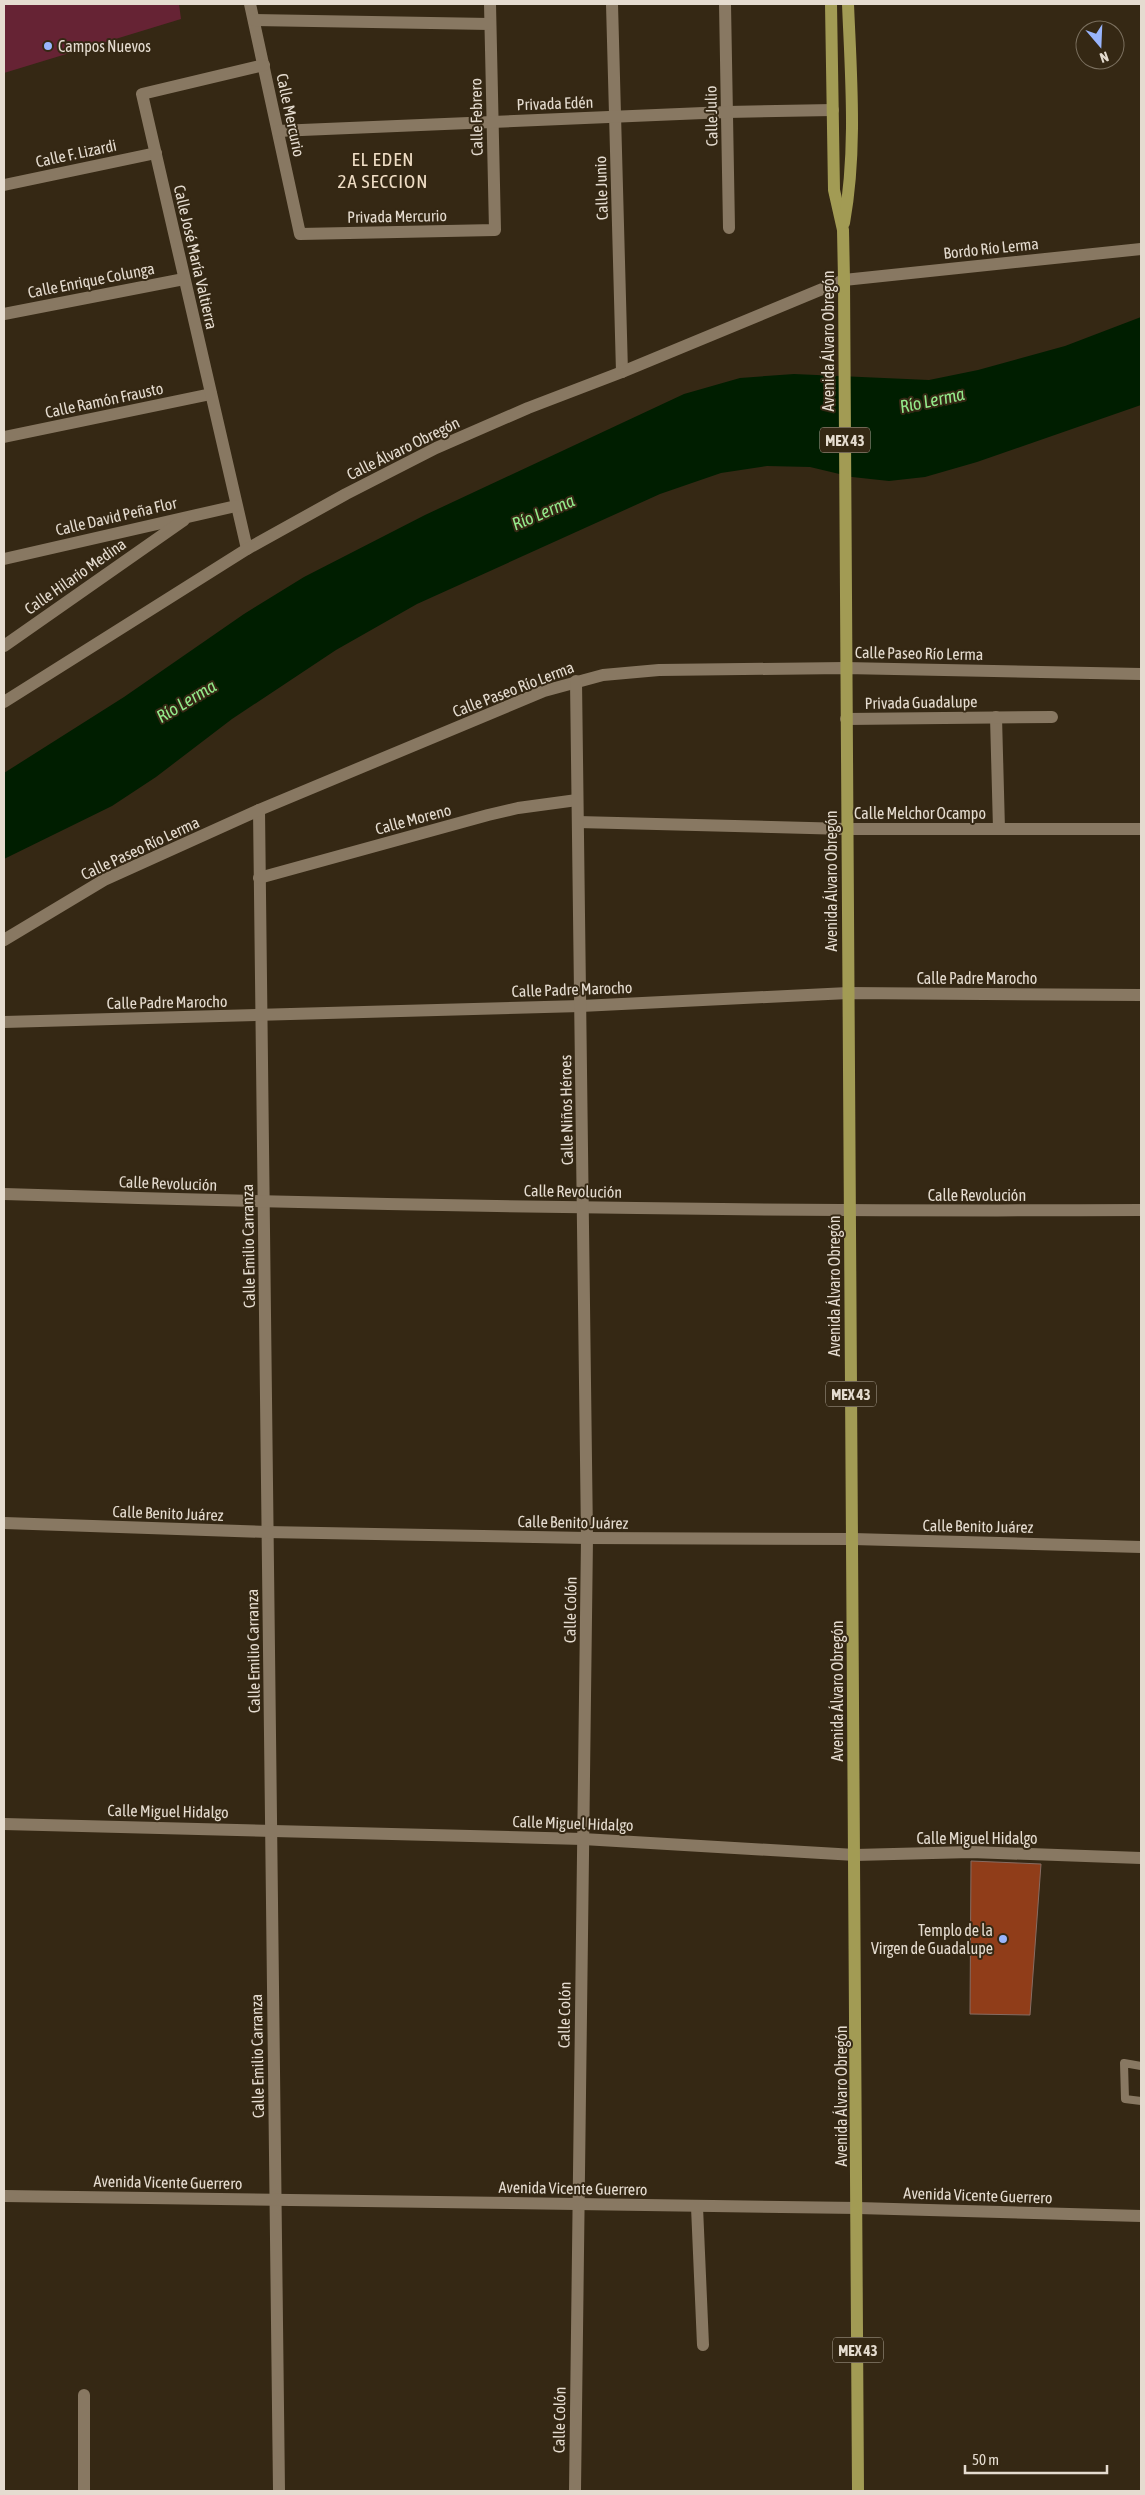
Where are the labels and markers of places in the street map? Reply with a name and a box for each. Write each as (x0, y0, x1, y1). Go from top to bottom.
place label: Campos Nuevos (58, 37, 151, 56)
marker: Campos Nuevos (42, 40, 54, 52)
place label: Templo de la Virgen de Guadalupe (871, 1921, 993, 1958)
marker: Templo de la Virgen de Guadalupe (997, 1933, 1009, 1945)

